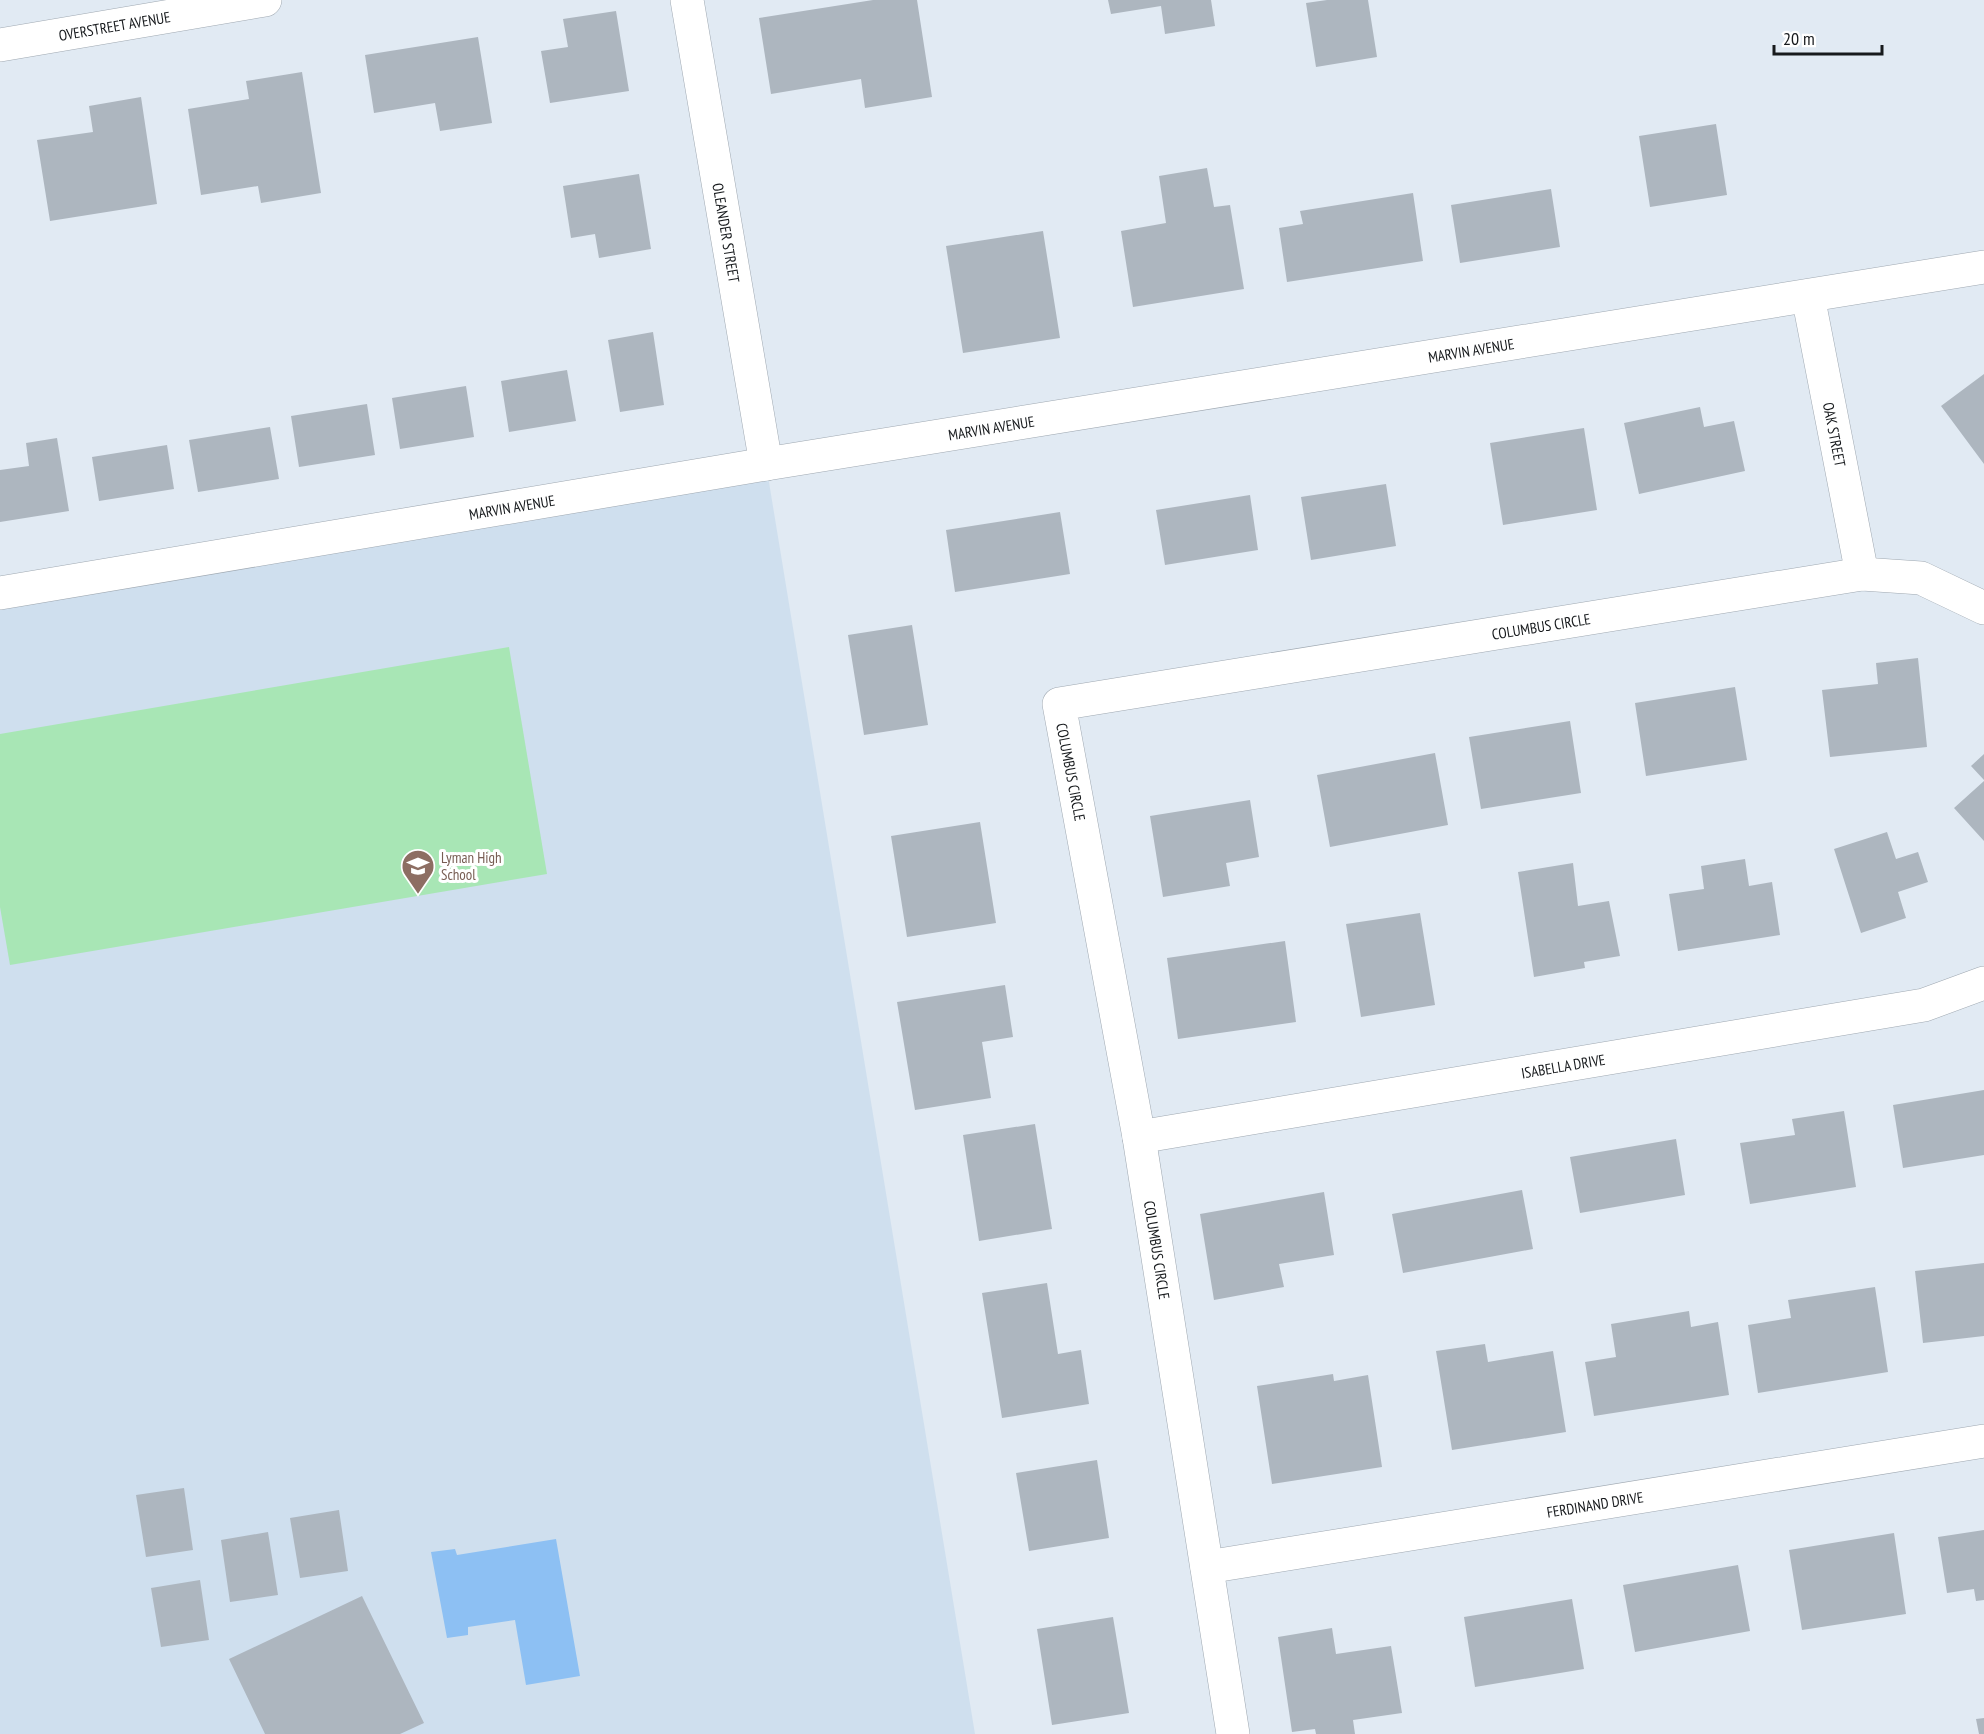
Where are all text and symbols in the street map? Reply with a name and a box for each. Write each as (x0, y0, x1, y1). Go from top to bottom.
street label: OVERSTREET AVENUE (57, 7, 172, 44)
scale bar (1774, 18, 1882, 56)
text: 20 m (1783, 27, 1815, 50)
street label: OLEANDER STREET (709, 181, 744, 284)
street label: MARVIN AVENUE (1427, 334, 1515, 366)
street label: OAK STREET (1819, 401, 1850, 469)
street label: MARVIN AVENUE (947, 411, 1036, 444)
street label: MARVIN AVENUE (467, 490, 556, 523)
street label: COLUMBUS CIRCLE (1490, 609, 1592, 643)
street label: COLUMBUS CIRCLE (1052, 721, 1090, 823)
school or university icon: Lyman High School (400, 848, 436, 895)
place label: Lyman High School (441, 848, 502, 884)
street label: ISABELLA DRIVE (1520, 1049, 1606, 1082)
street label: COLUMBUS CIRCLE (1140, 1199, 1174, 1301)
street label: FERDINAND DRIVE (1545, 1487, 1645, 1521)

